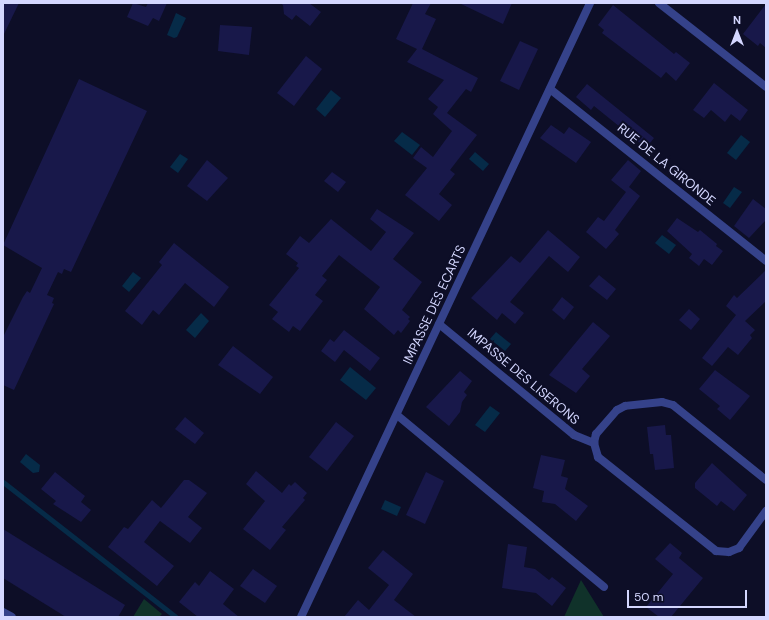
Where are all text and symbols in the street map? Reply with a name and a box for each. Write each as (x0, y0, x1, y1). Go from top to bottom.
north arrow (717, 12, 757, 52)
text: N (733, 13, 741, 27)
street label: RUE DE LA GIRONDE (614, 121, 718, 209)
street label: IMPASSE DES ECARTS (401, 243, 469, 367)
street label: IMPASSE DES LISERONS (464, 326, 582, 428)
scale bar (629, 582, 749, 608)
text: 50 m (634, 589, 663, 605)

